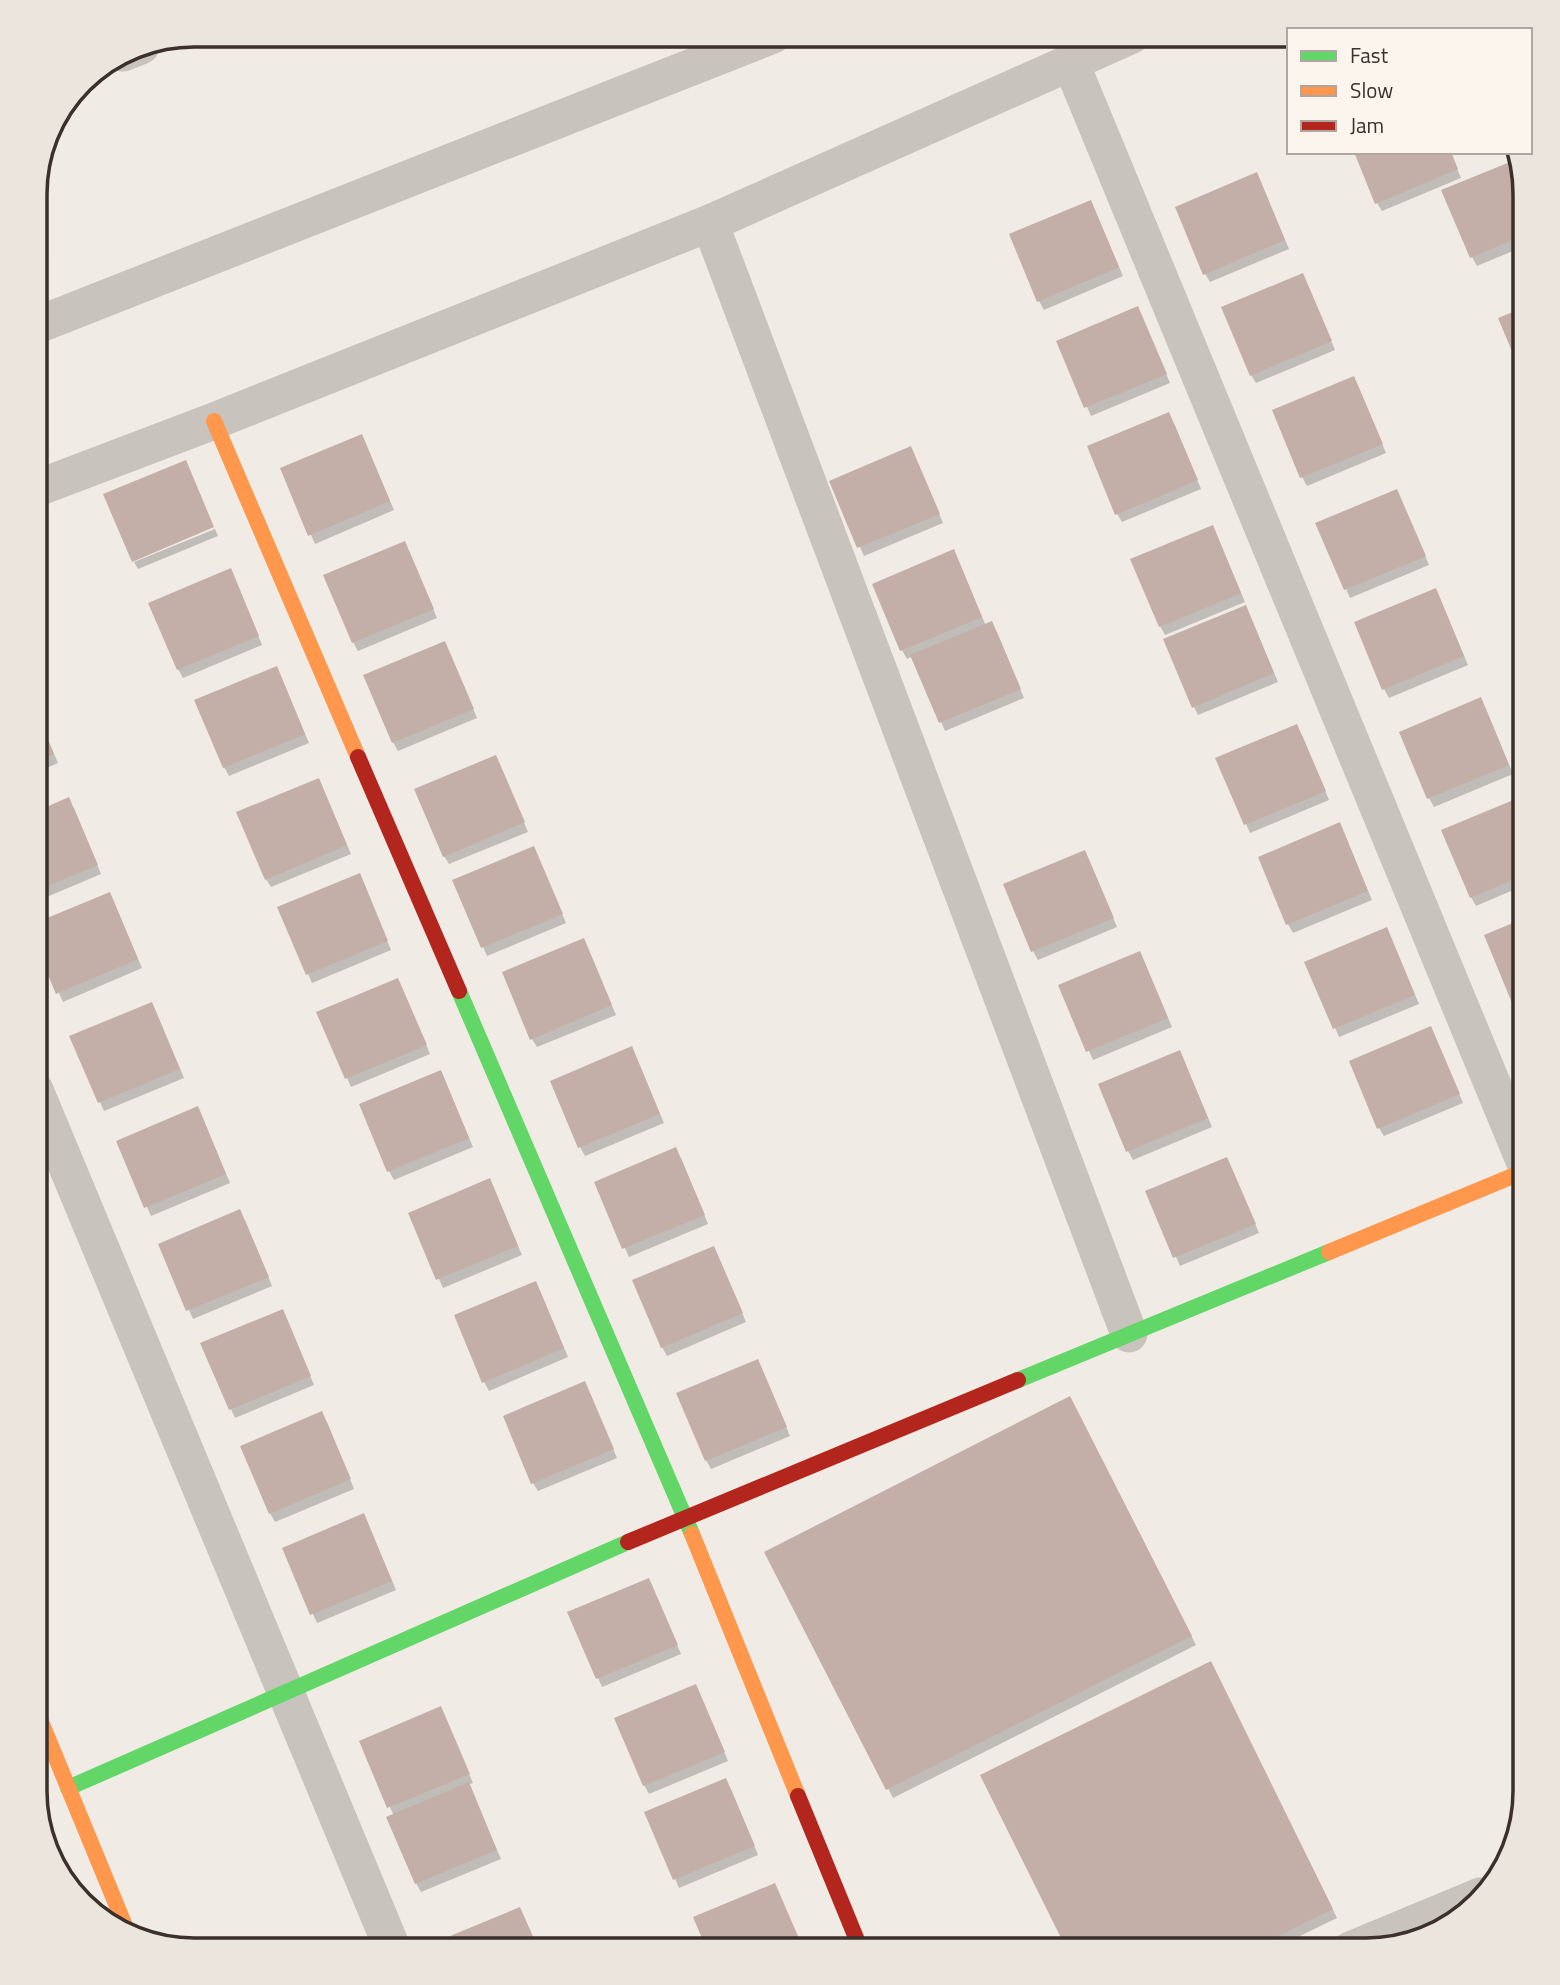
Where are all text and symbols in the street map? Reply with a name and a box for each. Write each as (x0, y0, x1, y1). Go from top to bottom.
legend (1287, 28, 1532, 154)
text: Fast (1350, 39, 1389, 71)
text: Slow (1350, 74, 1393, 106)
text: Jam (1350, 109, 1384, 141)

